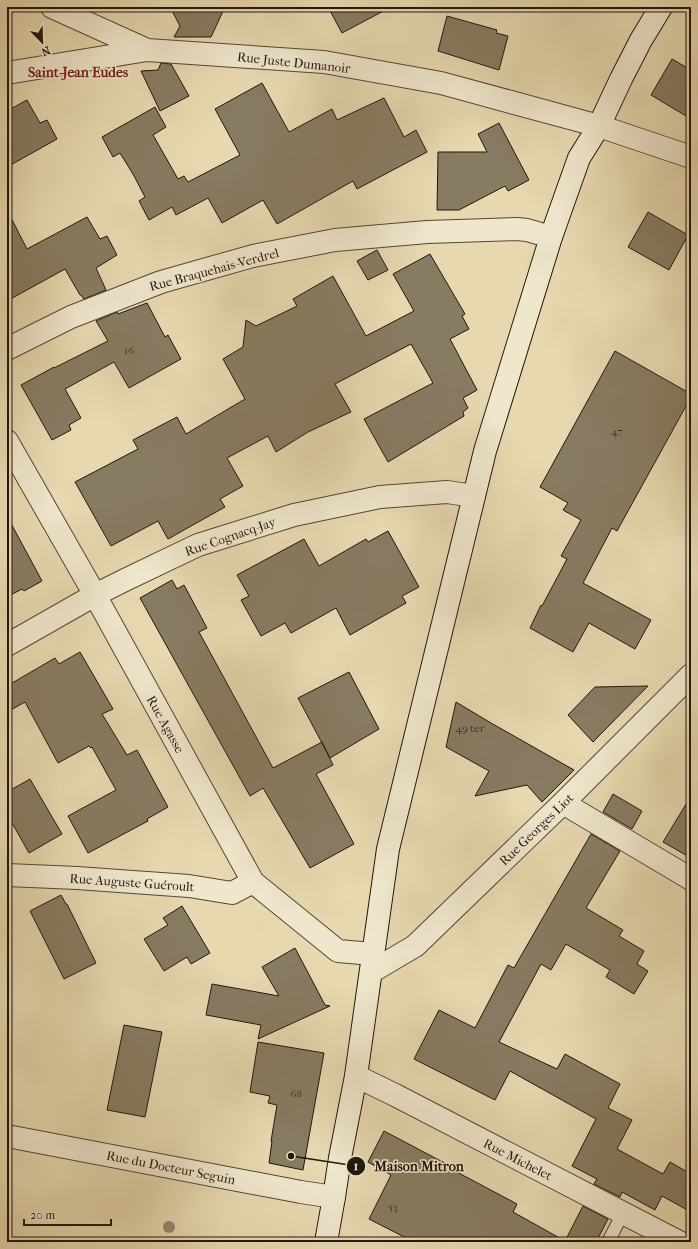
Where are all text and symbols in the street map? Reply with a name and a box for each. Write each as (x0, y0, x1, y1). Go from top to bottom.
north arrow (22, 22, 62, 62)
text: N (39, 43, 52, 59)
street label: Rue Juste Dumanoir (237, 49, 352, 76)
district label: Saint-Jean Eudes (28, 64, 129, 81)
street label: Rue Braquehais-Verdrel (148, 245, 281, 294)
house number: 16 (124, 344, 134, 357)
house number: 47 (611, 425, 623, 438)
street label: Rue Cognacq-Jay (183, 514, 278, 559)
street label: Rue Agasse (144, 693, 188, 756)
house number: 49 ter (456, 722, 485, 735)
street label: Rue Georges Liot (496, 790, 577, 868)
street label: Rue Auguste Guéroult (69, 871, 195, 894)
house number: 68 (290, 1087, 302, 1100)
street label: Rue Michelet (481, 1136, 555, 1183)
street label: Rue du Docteur Seguin (105, 1148, 237, 1187)
callout: Maison Mitron (346, 1153, 472, 1179)
text: Maison Mitron (373, 1158, 465, 1175)
text: 1 (354, 1159, 358, 1173)
scale bar (24, 1201, 111, 1227)
house number: 53 (388, 1201, 398, 1214)
text: 20 m (30, 1208, 55, 1222)

